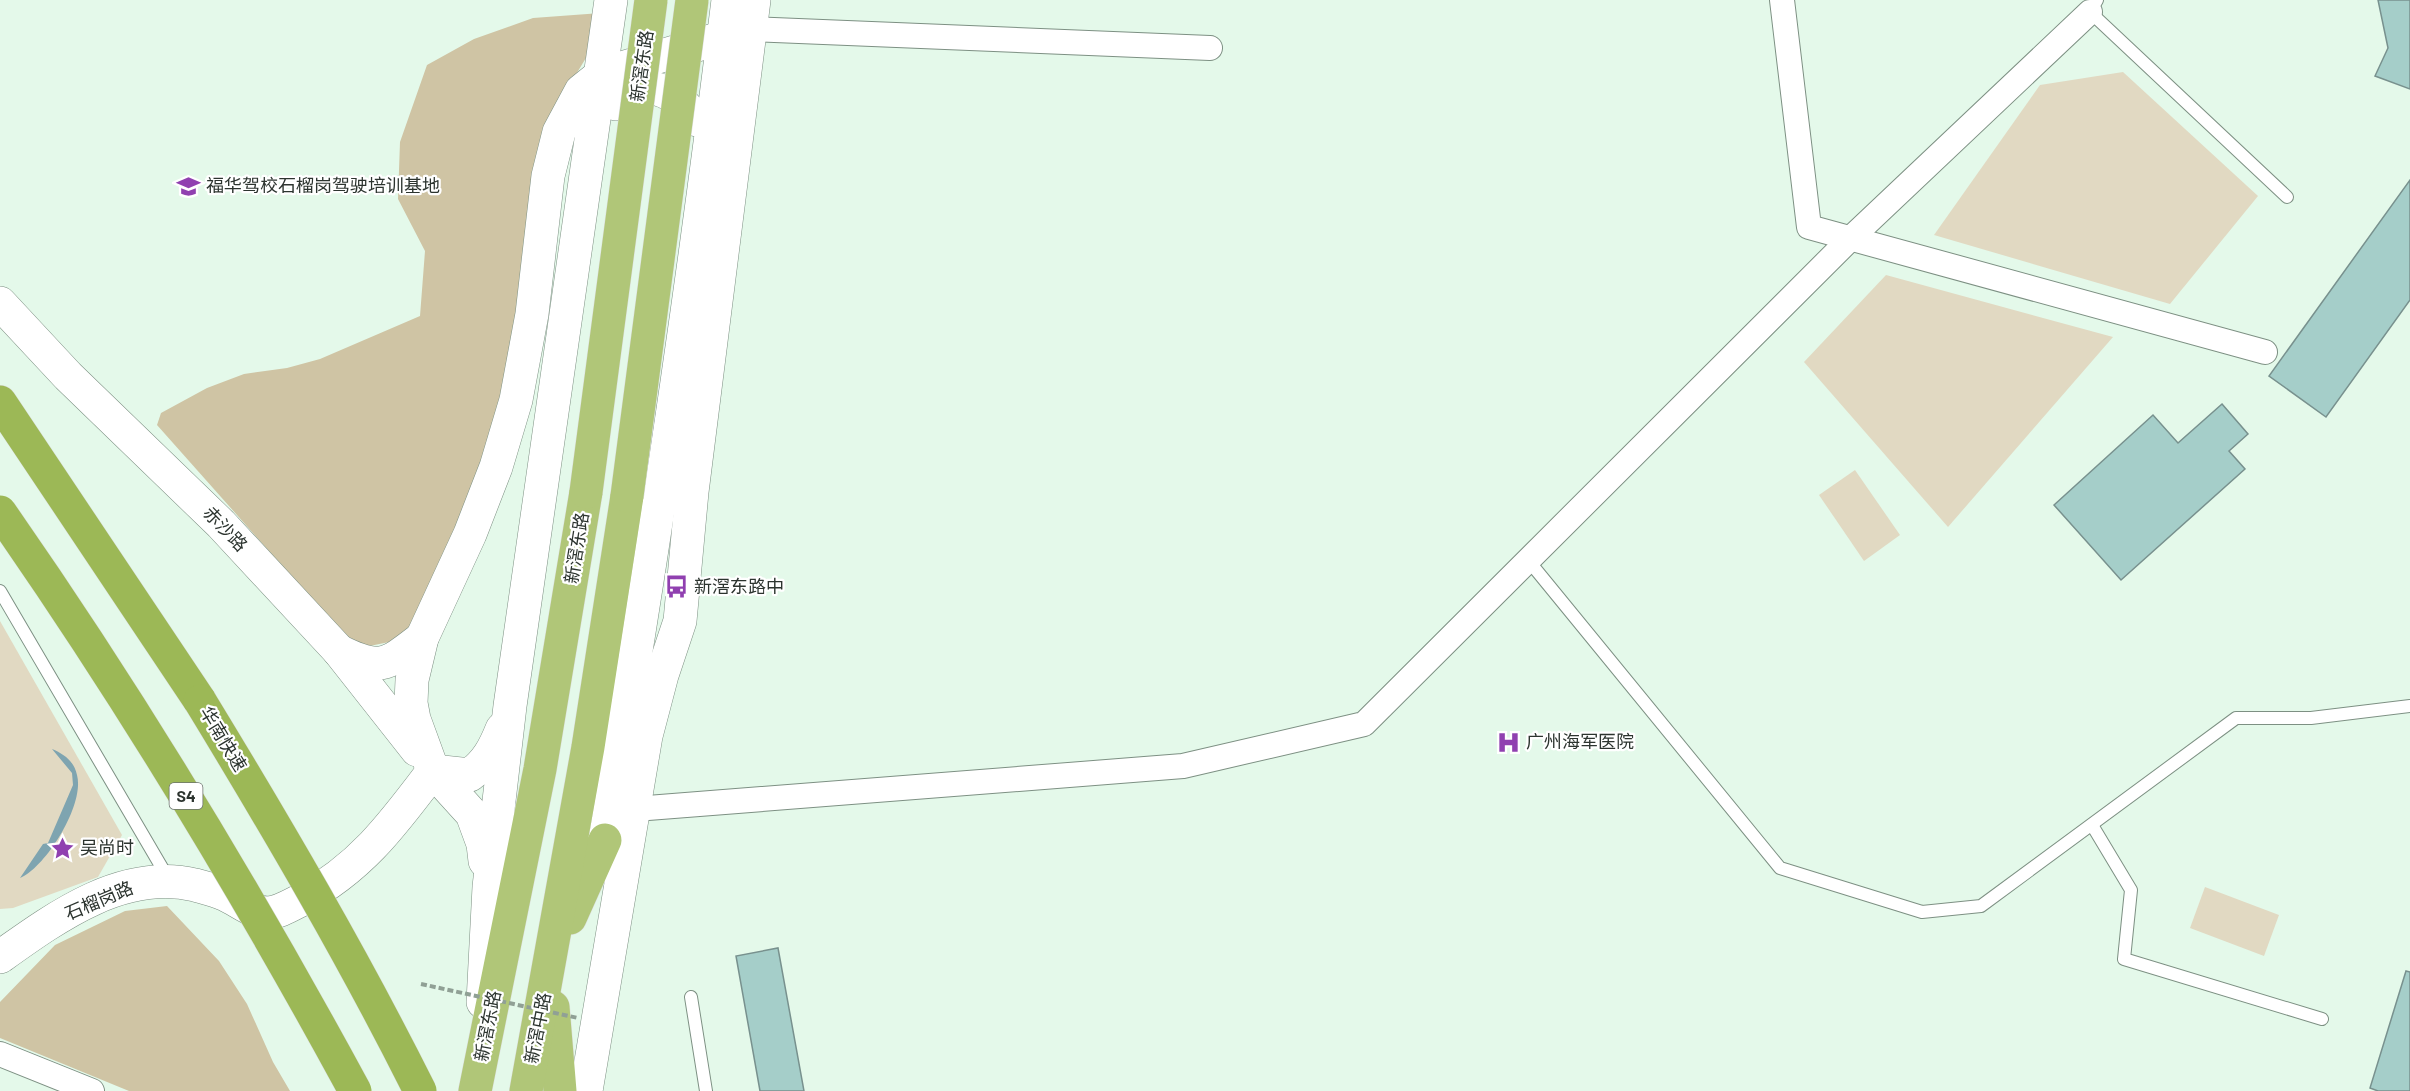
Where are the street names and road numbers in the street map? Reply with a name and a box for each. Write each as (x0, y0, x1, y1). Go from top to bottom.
street label: 新滘东路 (625, 29, 657, 103)
street label: 赤沙路 (199, 501, 252, 555)
street label: 新滘东路 (560, 511, 593, 585)
street label: 华南快速 (196, 702, 252, 775)
road number: S4 (170, 783, 202, 809)
street label: 石榴岗路 (61, 876, 136, 924)
street label: 新滘东路 (469, 988, 505, 1063)
street label: 新滘中路 (519, 990, 555, 1065)

